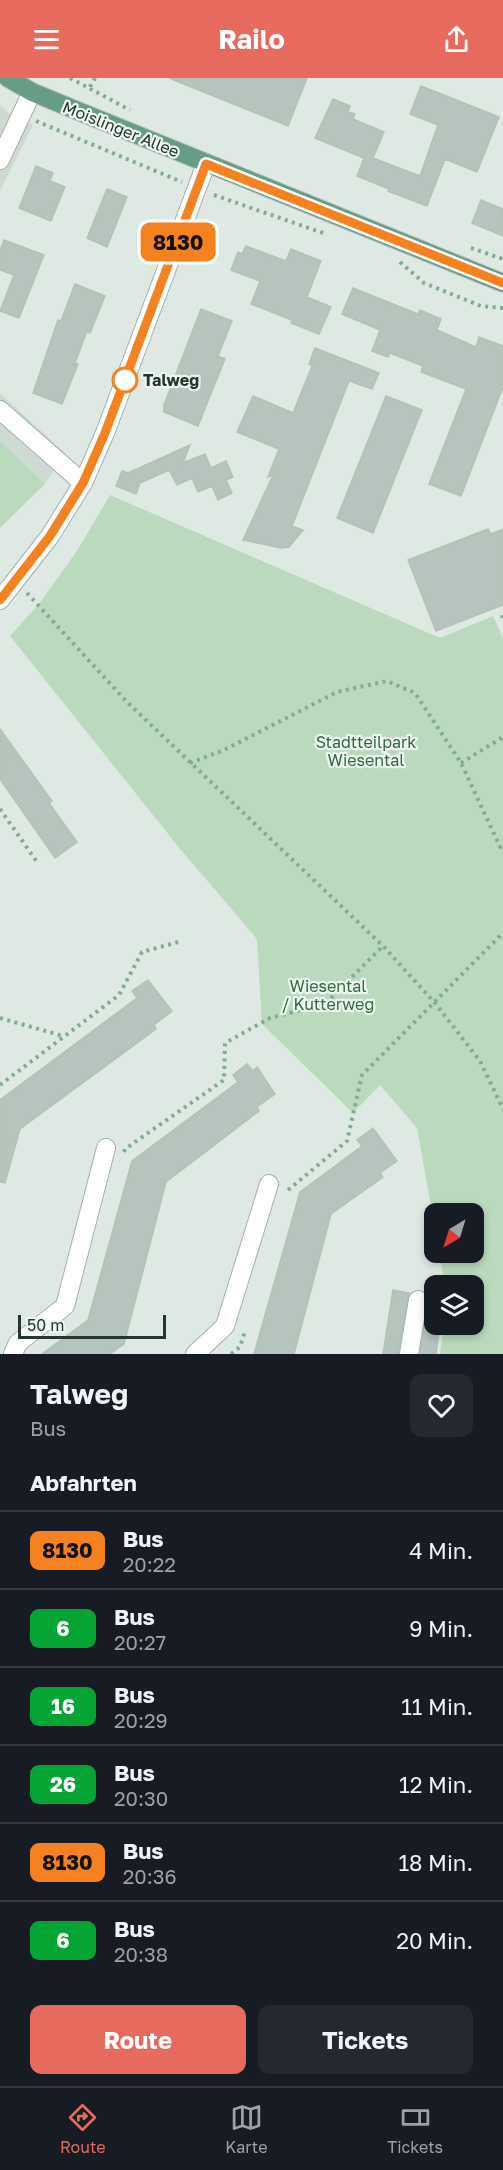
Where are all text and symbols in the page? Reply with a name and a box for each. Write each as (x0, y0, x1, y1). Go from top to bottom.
icon: menu (30, 23, 63, 56)
text: Railo (218, 23, 285, 55)
icon: share (440, 23, 473, 56)
street label: Moislinger Allee (60, 97, 182, 161)
line badge: 8130 (136, 222, 220, 262)
text: 8130 (153, 229, 203, 255)
marker: Talweg (112, 367, 138, 393)
place label: Talweg (143, 370, 199, 390)
park label: Stadtteilpark Wiesental (316, 732, 416, 770)
park label: Wiesental / Kutterweg (282, 976, 374, 1014)
north arrow (424, 1203, 484, 1263)
map controls (424, 1203, 484, 1335)
button: layers (424, 1275, 484, 1335)
scale bar (18, 1312, 166, 1340)
text: 50 m (27, 1315, 64, 1335)
button: heart (410, 1374, 473, 1437)
text: Talweg (30, 1377, 128, 1410)
text: Bus (30, 1416, 66, 1440)
text: Abfahrten (30, 1469, 137, 1496)
text: Bus (123, 1525, 164, 1552)
text: 8130 (42, 1537, 93, 1563)
text: 4 Min. (409, 1537, 473, 1564)
text: 20:22 (123, 1552, 176, 1576)
text: Bus (114, 1603, 155, 1630)
text: 6 (56, 1615, 70, 1641)
text: 9 Min. (409, 1615, 473, 1642)
text: 20:27 (114, 1630, 166, 1654)
text: Bus (114, 1681, 155, 1708)
text: 16 (51, 1693, 75, 1719)
text: 11 Min. (401, 1693, 473, 1720)
text: 20:29 (114, 1708, 168, 1732)
text: Bus (114, 1759, 155, 1786)
text: 26 (50, 1771, 76, 1797)
text: 12 Min. (399, 1771, 473, 1798)
text: 20:30 (114, 1786, 168, 1810)
text: Bus (123, 1837, 164, 1864)
text: 8130 (42, 1849, 93, 1875)
text: 18 Min. (398, 1849, 473, 1876)
text: 20:36 (123, 1864, 177, 1888)
text: Bus (114, 1915, 155, 1942)
text: 6 (56, 1927, 70, 1953)
text: 20 Min. (396, 1927, 473, 1954)
text: 20:38 (114, 1942, 168, 1966)
button: Route (30, 2005, 246, 2074)
button: Tickets (258, 2005, 473, 2074)
tab: Route (60, 2101, 106, 2157)
tab: Karte (225, 2101, 268, 2157)
tab: Tickets (387, 2101, 443, 2157)

